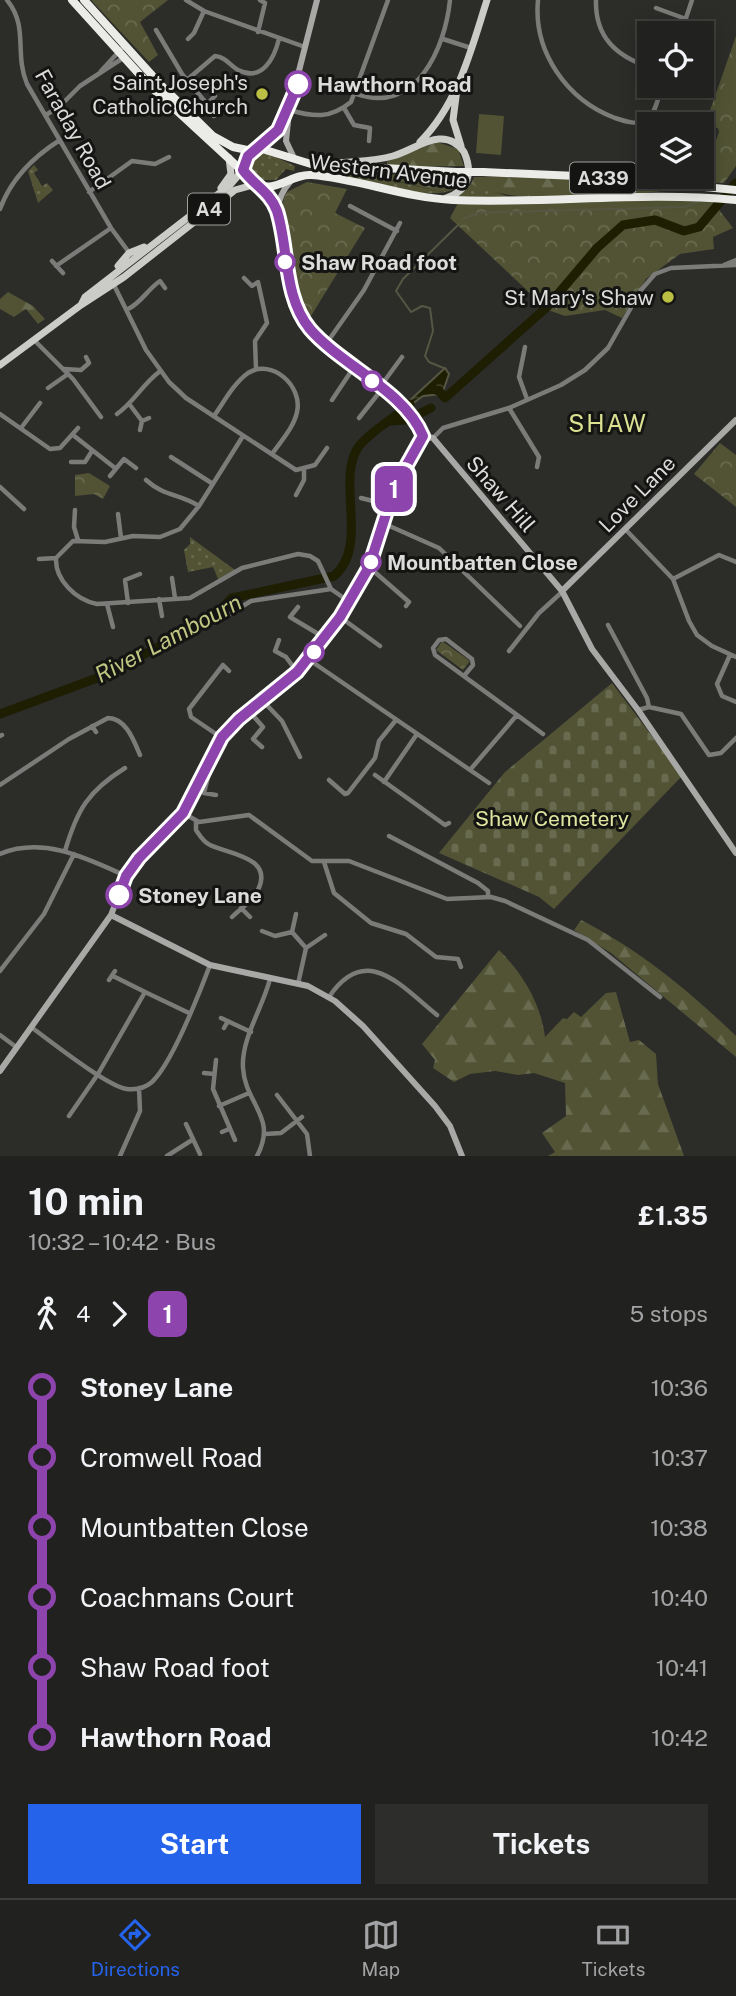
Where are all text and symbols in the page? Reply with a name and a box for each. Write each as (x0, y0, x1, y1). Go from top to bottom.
map controls (637, 21, 714, 189)
button: locate (637, 21, 714, 98)
street label: Faraday Road (30, 65, 116, 193)
place label: Saint Joseph's Catholic Church (92, 70, 248, 119)
marker: Hawthorn Road (285, 71, 311, 97)
place label: Hawthorn Road (317, 72, 472, 97)
marker: Saint Joseph's Catholic Church (254, 86, 270, 102)
button: layers (637, 112, 714, 189)
street label: Western Avenue (309, 149, 469, 193)
road number: A339 (570, 162, 636, 194)
road number: A4 (188, 194, 230, 224)
place label: Shaw Road foot (301, 250, 457, 275)
marker: Shaw Road foot (275, 252, 295, 272)
place label: St Mary's Shaw (504, 285, 654, 310)
marker: St Mary's Shaw (660, 289, 676, 305)
unlabelled marker (362, 371, 382, 391)
district label: SHAW (568, 409, 648, 437)
street label: Shaw Hill (461, 451, 541, 537)
street label: Love Lane (594, 451, 680, 537)
line badge: 1 (371, 466, 417, 512)
text: 1 (389, 475, 399, 503)
place label: Mountbatten Close (387, 550, 578, 575)
marker: Mountbatten Close (361, 552, 381, 572)
water label: River Lambourn (90, 588, 246, 688)
unlabelled marker (304, 642, 324, 662)
park label: Shaw Cemetery (475, 806, 629, 831)
marker: Stoney Lane (106, 882, 132, 908)
place label: Stoney Lane (138, 883, 262, 908)
text: 10 min (28, 1179, 144, 1224)
text: £1.35 (638, 1200, 708, 1231)
text: 10:32 – 10:42 · Bus (28, 1228, 216, 1255)
icon: walk (28, 1295, 66, 1333)
icon: forward (100, 1295, 138, 1333)
text: 4 (76, 1300, 90, 1327)
text: 1 (162, 1300, 173, 1328)
text: 5 stops (629, 1300, 708, 1327)
text: Stoney Lane (80, 1372, 233, 1403)
text: 10:36 (651, 1374, 708, 1401)
text: Cromwell Road (80, 1442, 263, 1473)
text: 10:37 (651, 1444, 708, 1471)
text: Mountbatten Close (80, 1512, 309, 1543)
text: 10:38 (650, 1514, 708, 1541)
text: Coachmans Court (80, 1582, 294, 1613)
text: 10:40 (651, 1584, 708, 1611)
text: Shaw Road foot (80, 1652, 270, 1683)
text: 10:41 (656, 1654, 708, 1681)
text: Hawthorn Road (80, 1722, 271, 1753)
text: 10:42 (651, 1724, 708, 1751)
button: Start (28, 1804, 361, 1884)
button: Tickets (375, 1804, 708, 1884)
tab: Directions (91, 1916, 180, 1980)
tab: Map (361, 1916, 400, 1980)
tab: Tickets (582, 1916, 645, 1980)

